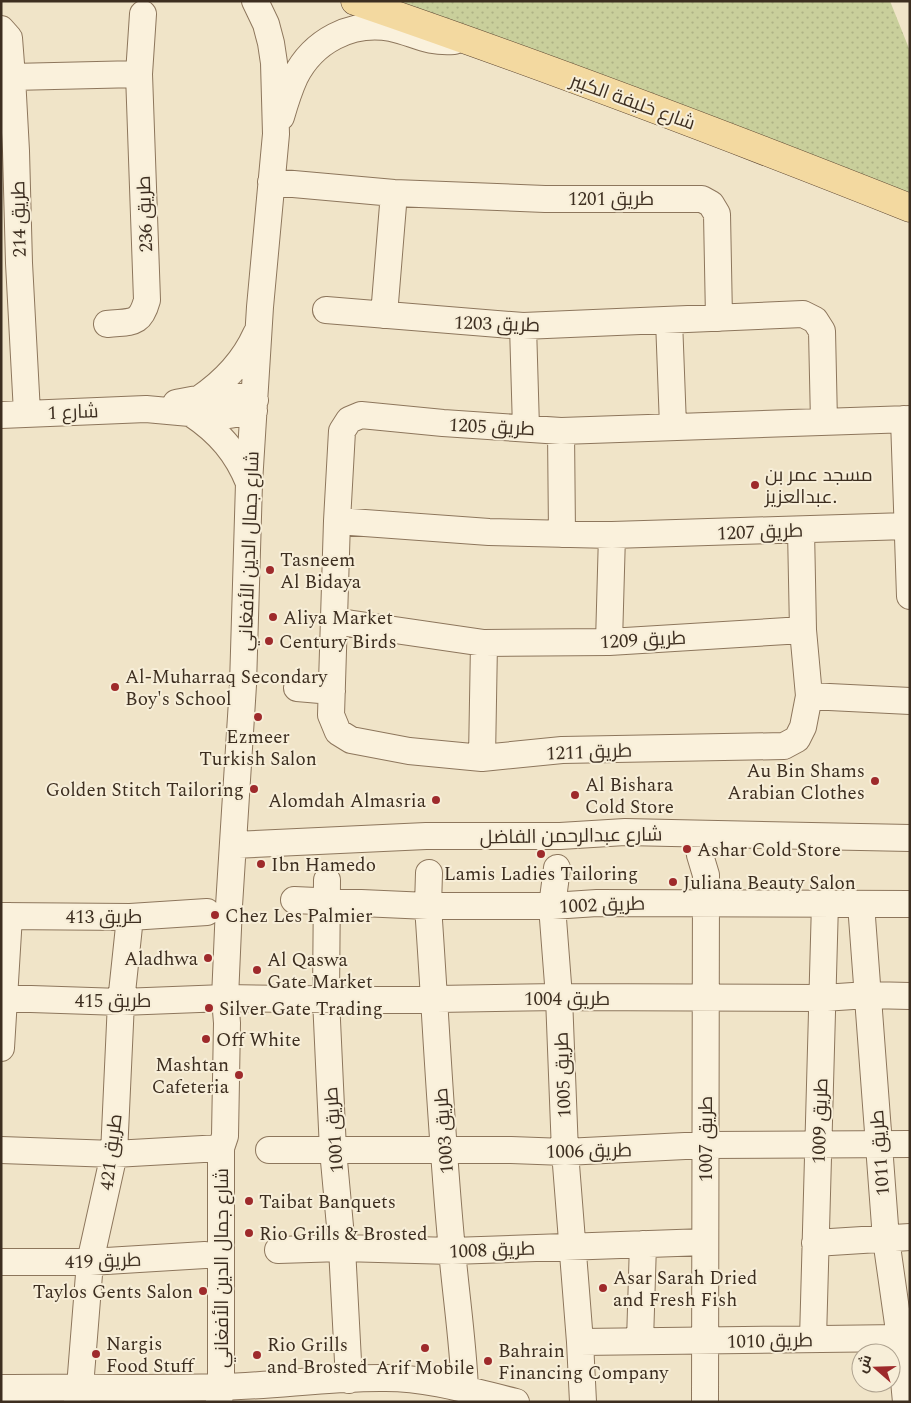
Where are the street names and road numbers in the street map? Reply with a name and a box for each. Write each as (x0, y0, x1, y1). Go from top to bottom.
street label: شارع خليفة الكبير (565, 66, 699, 138)
street label: طريق 236 (130, 175, 161, 253)
street label: طريق 214 (4, 180, 35, 258)
street label: طريق 1201 (568, 185, 654, 214)
street label: طريق 1203 (453, 309, 541, 340)
street label: شارع 1 (47, 397, 99, 428)
street label: طريق 1205 (448, 411, 536, 444)
street label: شارع جمال الدين الأفغاني (232, 451, 267, 651)
street label: طريق 1207 (716, 517, 804, 548)
street label: طريق 1209 (599, 624, 687, 657)
street label: طريق 1211 (545, 737, 633, 768)
street label: شارع عبدالرحمن الفاضل (479, 820, 663, 853)
street label: طريق 1002 (558, 890, 646, 921)
street label: طريق 413 (66, 903, 142, 932)
street label: طريق 1004 (524, 985, 610, 1014)
street label: طريق 415 (75, 987, 151, 1016)
street label: طريق 1005 (548, 1031, 579, 1119)
street label: طريق 1009 (805, 1077, 836, 1165)
street label: طريق 1001 (317, 1086, 352, 1174)
street label: طريق 1003 (427, 1087, 462, 1175)
street label: طريق 1007 (692, 1096, 721, 1182)
street label: طريق 1011 (863, 1109, 898, 1197)
street label: طريق 421 (92, 1112, 131, 1192)
street label: طريق 1006 (546, 1136, 632, 1167)
street label: شارع جمال الدين الأفغاني (208, 1168, 237, 1368)
street label: طريق 1008 (448, 1235, 536, 1266)
street label: طريق 419 (64, 1246, 142, 1277)
street label: طريق 1010 (727, 1326, 813, 1357)

